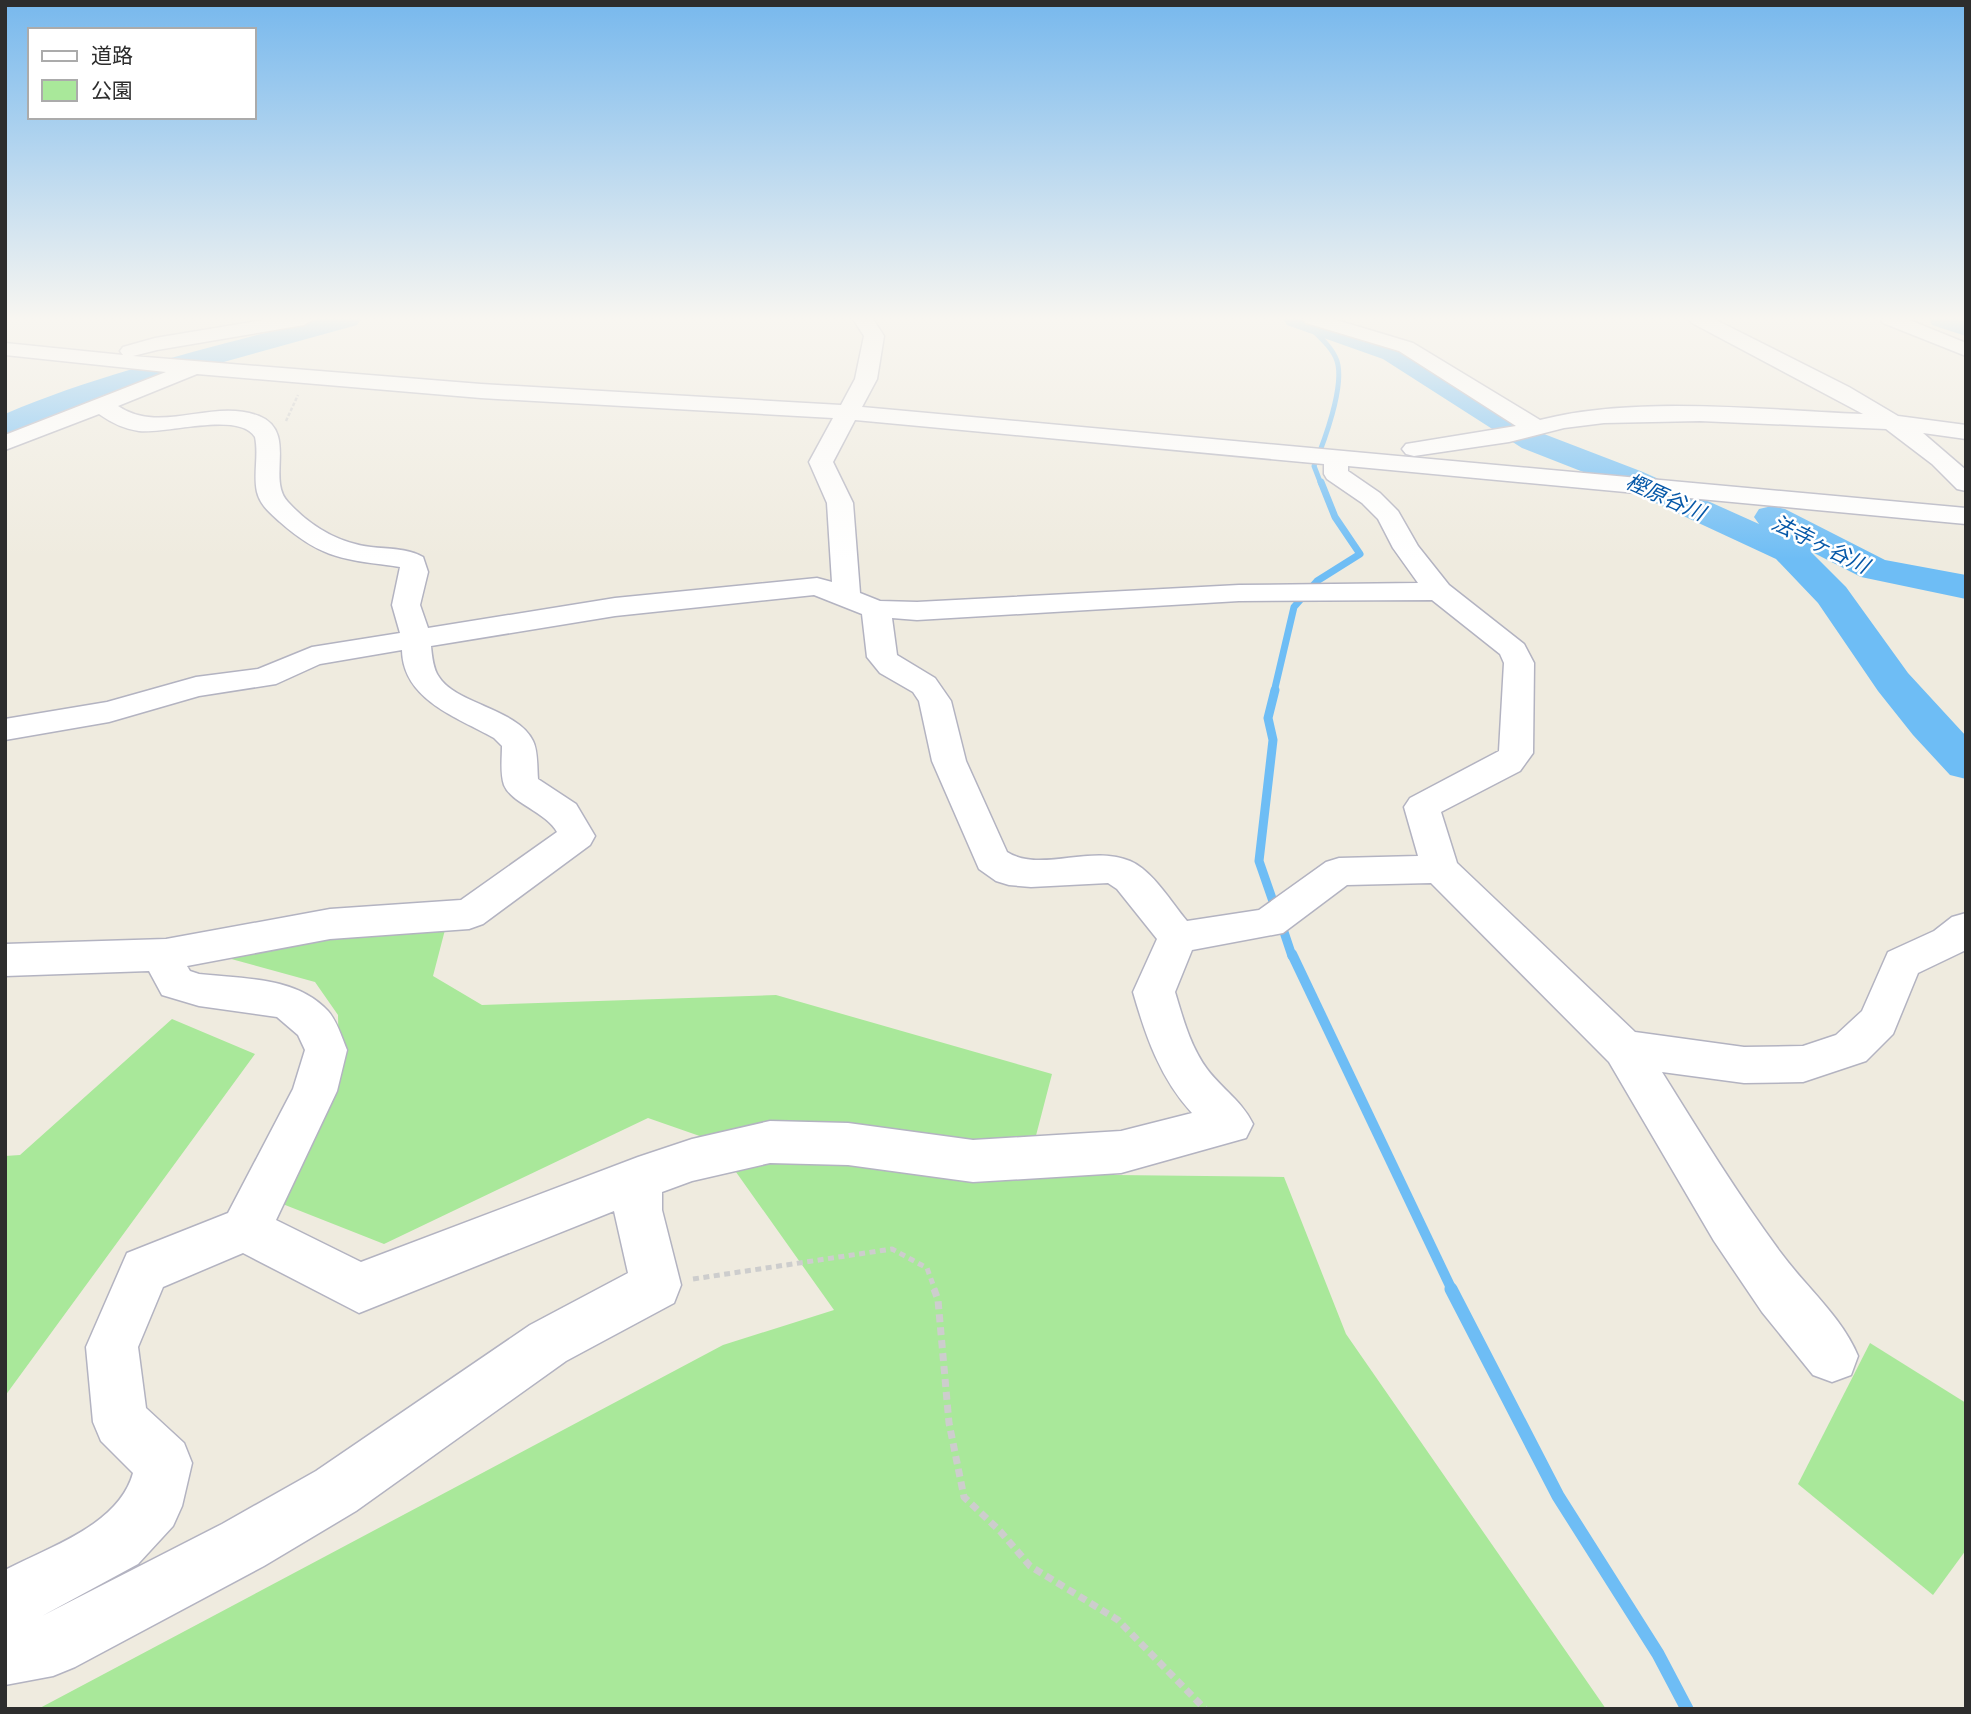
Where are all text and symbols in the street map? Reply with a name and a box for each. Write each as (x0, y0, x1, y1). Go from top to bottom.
legend (28, 28, 256, 119)
text: 道路 (91, 42, 133, 67)
text: 公園 (91, 77, 133, 102)
water label: 樫原谷川 (1623, 467, 1711, 525)
water label: 法寺ヶ谷川 (1768, 509, 1875, 578)

